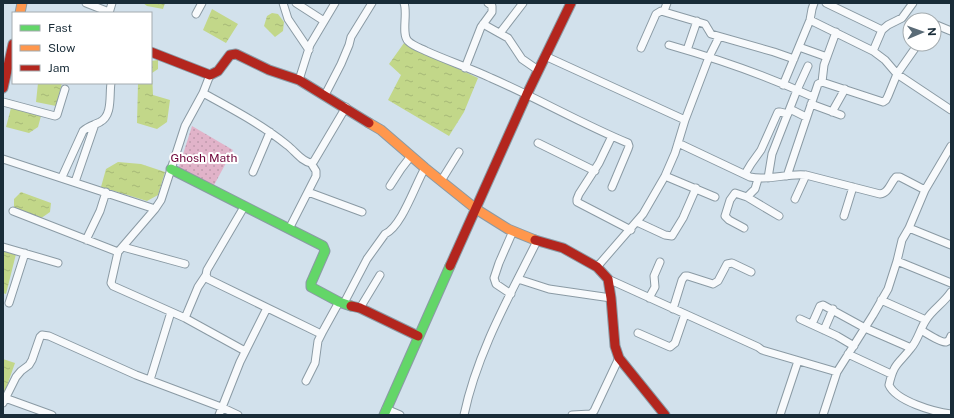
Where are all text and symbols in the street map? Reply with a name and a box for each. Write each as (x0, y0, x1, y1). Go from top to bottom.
legend (12, 12, 152, 84)
north arrow (902, 12, 942, 52)
text: Fast (48, 21, 73, 35)
text: N (926, 27, 938, 36)
text: Slow (48, 41, 76, 55)
text: Jam (48, 61, 70, 75)
park label: Ghosh Math (171, 151, 238, 165)

